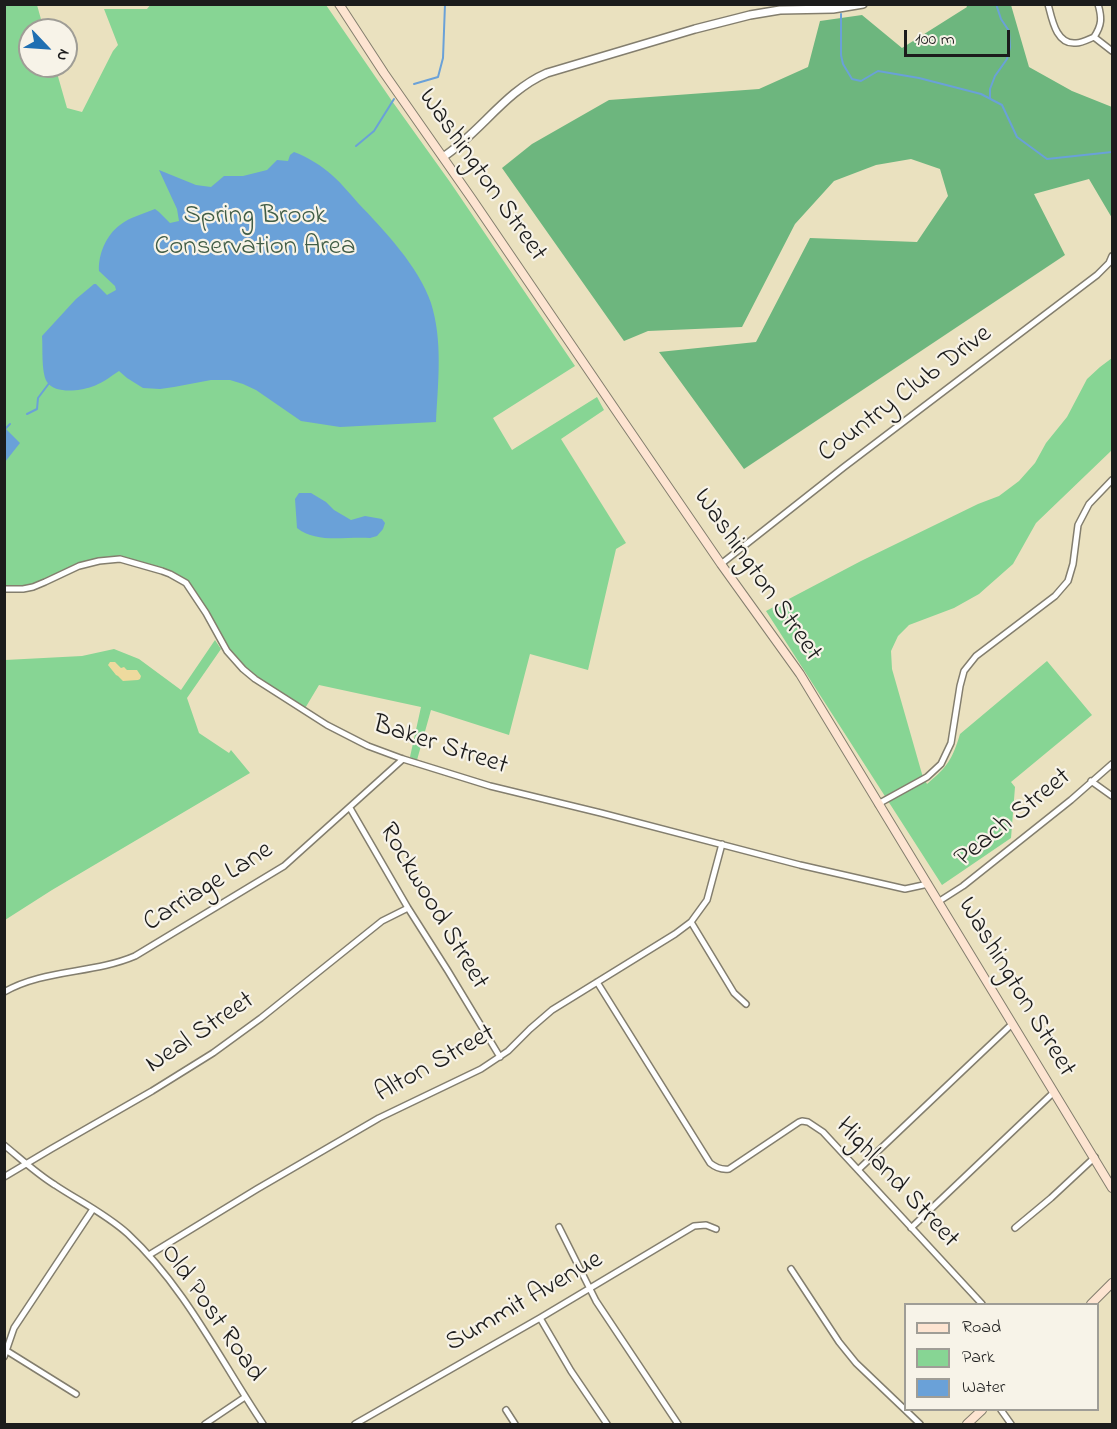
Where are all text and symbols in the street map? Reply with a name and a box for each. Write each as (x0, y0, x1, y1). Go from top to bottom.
north arrow (18, 18, 78, 78)
scale bar (907, 18, 1014, 56)
text: 100 m (915, 27, 955, 53)
text: N (49, 45, 76, 65)
street label: Washington Street (409, 83, 553, 269)
park label: Spring Brook Conservation Area (154, 202, 356, 265)
street label: Country Club Drive (813, 319, 999, 471)
street label: Washington Street (684, 483, 828, 669)
street label: Baker Street (368, 710, 512, 784)
street label: Peach Street (949, 762, 1079, 876)
street label: Rockwood Street (370, 818, 494, 996)
street label: Carriage Lane (138, 835, 280, 941)
street label: Washington Street (949, 892, 1081, 1084)
street label: Neal Street (140, 986, 262, 1082)
street label: Alton Street (370, 1019, 502, 1111)
street label: Highland Street (827, 1112, 965, 1256)
street label: Old Post Road (152, 1239, 270, 1389)
street label: Summit Avenue (441, 1245, 609, 1361)
legend (904, 1303, 1099, 1411)
text: Road (962, 1315, 1001, 1341)
text: Park (962, 1345, 995, 1371)
text: Water (962, 1375, 1005, 1401)

